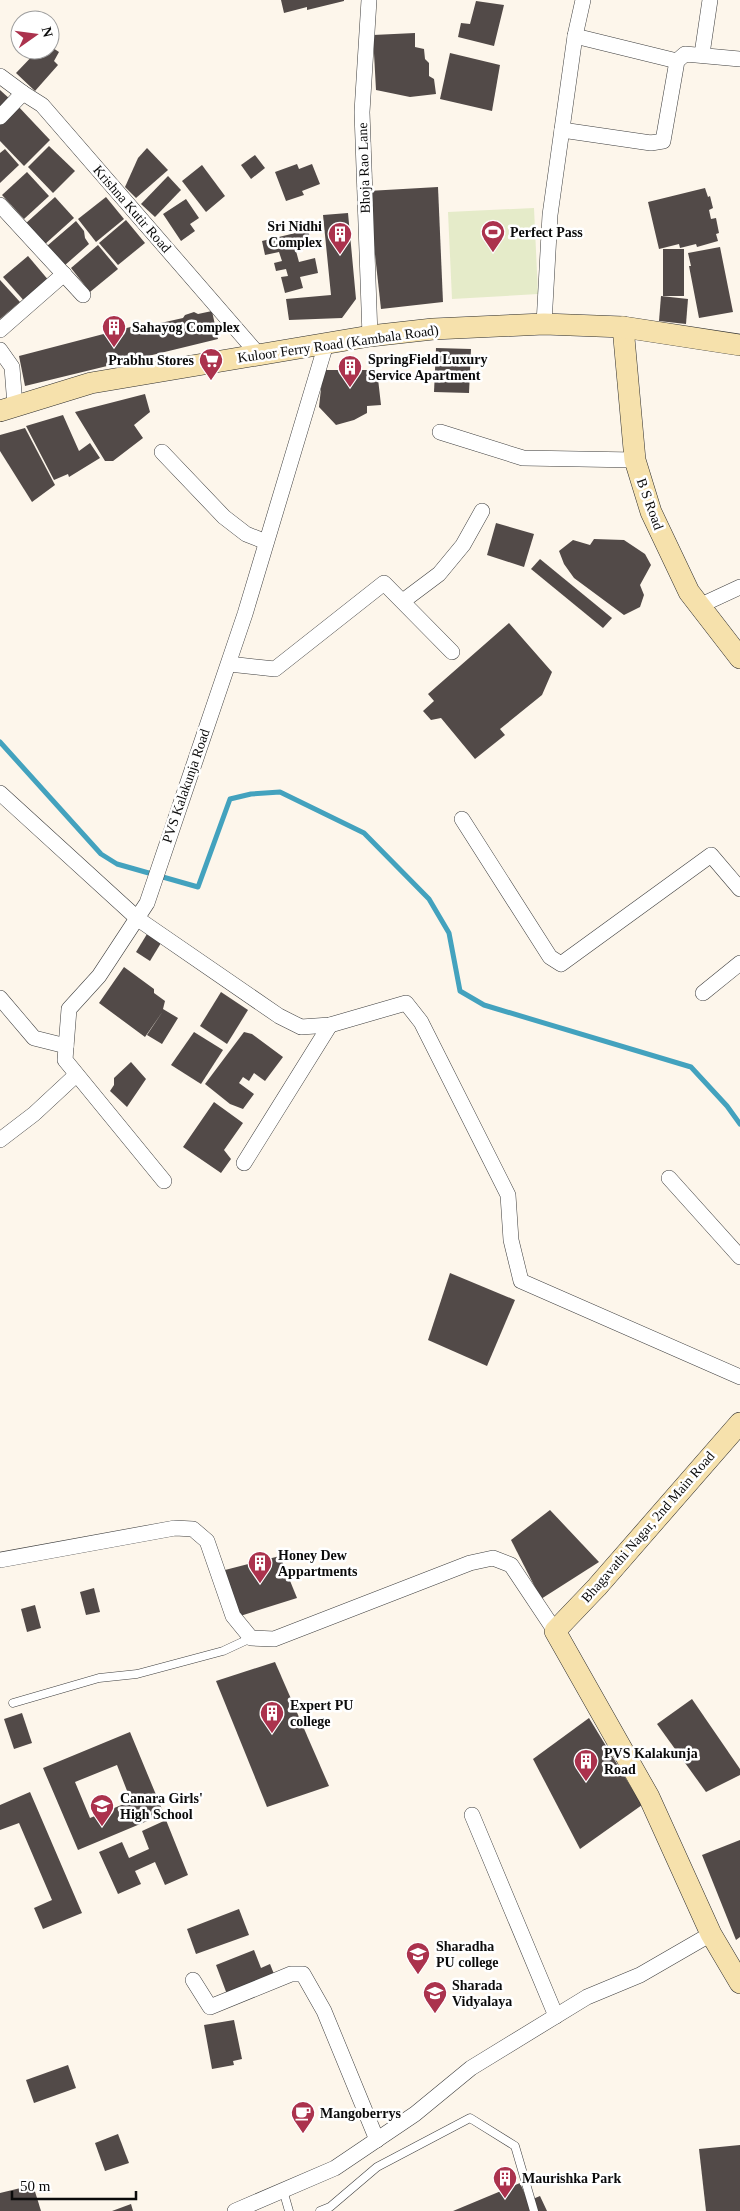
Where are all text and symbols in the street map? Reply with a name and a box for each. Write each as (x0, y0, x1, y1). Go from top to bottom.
north arrow (10, 10, 60, 60)
text: N (39, 25, 56, 39)
street label: Bhoja Rao Lane (355, 122, 373, 214)
street label: Krishna Kutir Road (90, 162, 174, 256)
place label: Sri Nidhi Complex (267, 219, 322, 250)
sports icon: Perfect Pass (480, 219, 506, 253)
building icon: Sri Nidhi Complex (327, 221, 353, 255)
place label: Perfect Pass (510, 225, 583, 240)
building icon: Sahayog Complex (101, 314, 127, 348)
place label: Sahayog Complex (132, 320, 240, 335)
street label: Kuloor Ferry Road (Kambala Road) (236, 322, 440, 367)
supermarket icon: Prabhu Stores (198, 347, 224, 381)
place label: SpringField Luxury Service Apartment (368, 352, 487, 383)
place label: Prabhu Stores (108, 353, 195, 368)
building icon: SpringField Luxury Service Apartment (337, 354, 363, 388)
street label: B S Road (634, 476, 666, 532)
street label: PVS Kalakunja Road (159, 727, 213, 845)
street label: Bhagavathi Nagar, 2nd Main Road (578, 1448, 718, 1606)
place label: Honey Dew Appartments (278, 1548, 358, 1579)
building icon: Honey Dew Appartments (247, 1550, 273, 1584)
place label: Expert PU college (290, 1698, 353, 1729)
building icon: Expert PU college (259, 1700, 285, 1734)
place label: PVS Kalakunja Road (604, 1746, 698, 1777)
building icon: PVS Kalakunja Road (573, 1748, 599, 1782)
place label: Canara Girls' High School (120, 1791, 203, 1822)
school or university icon: Canara Girls' High School (89, 1793, 115, 1827)
place label: Sharadha PU college (436, 1939, 499, 1970)
school or university icon: Sharadha PU college (405, 1941, 431, 1975)
place label: Sharada Vidyalaya (452, 1978, 512, 2009)
school or university icon: Sharada Vidyalaya (422, 1980, 448, 2014)
cafe icon: Mangoberrys (290, 2100, 316, 2134)
place label: Mangoberrys (320, 2106, 401, 2121)
building icon: Maurishka Park (492, 2165, 518, 2199)
scale bar (12, 2168, 136, 2200)
place label: Maurishka Park (522, 2171, 621, 2186)
text: 50 m (20, 2178, 51, 2194)

